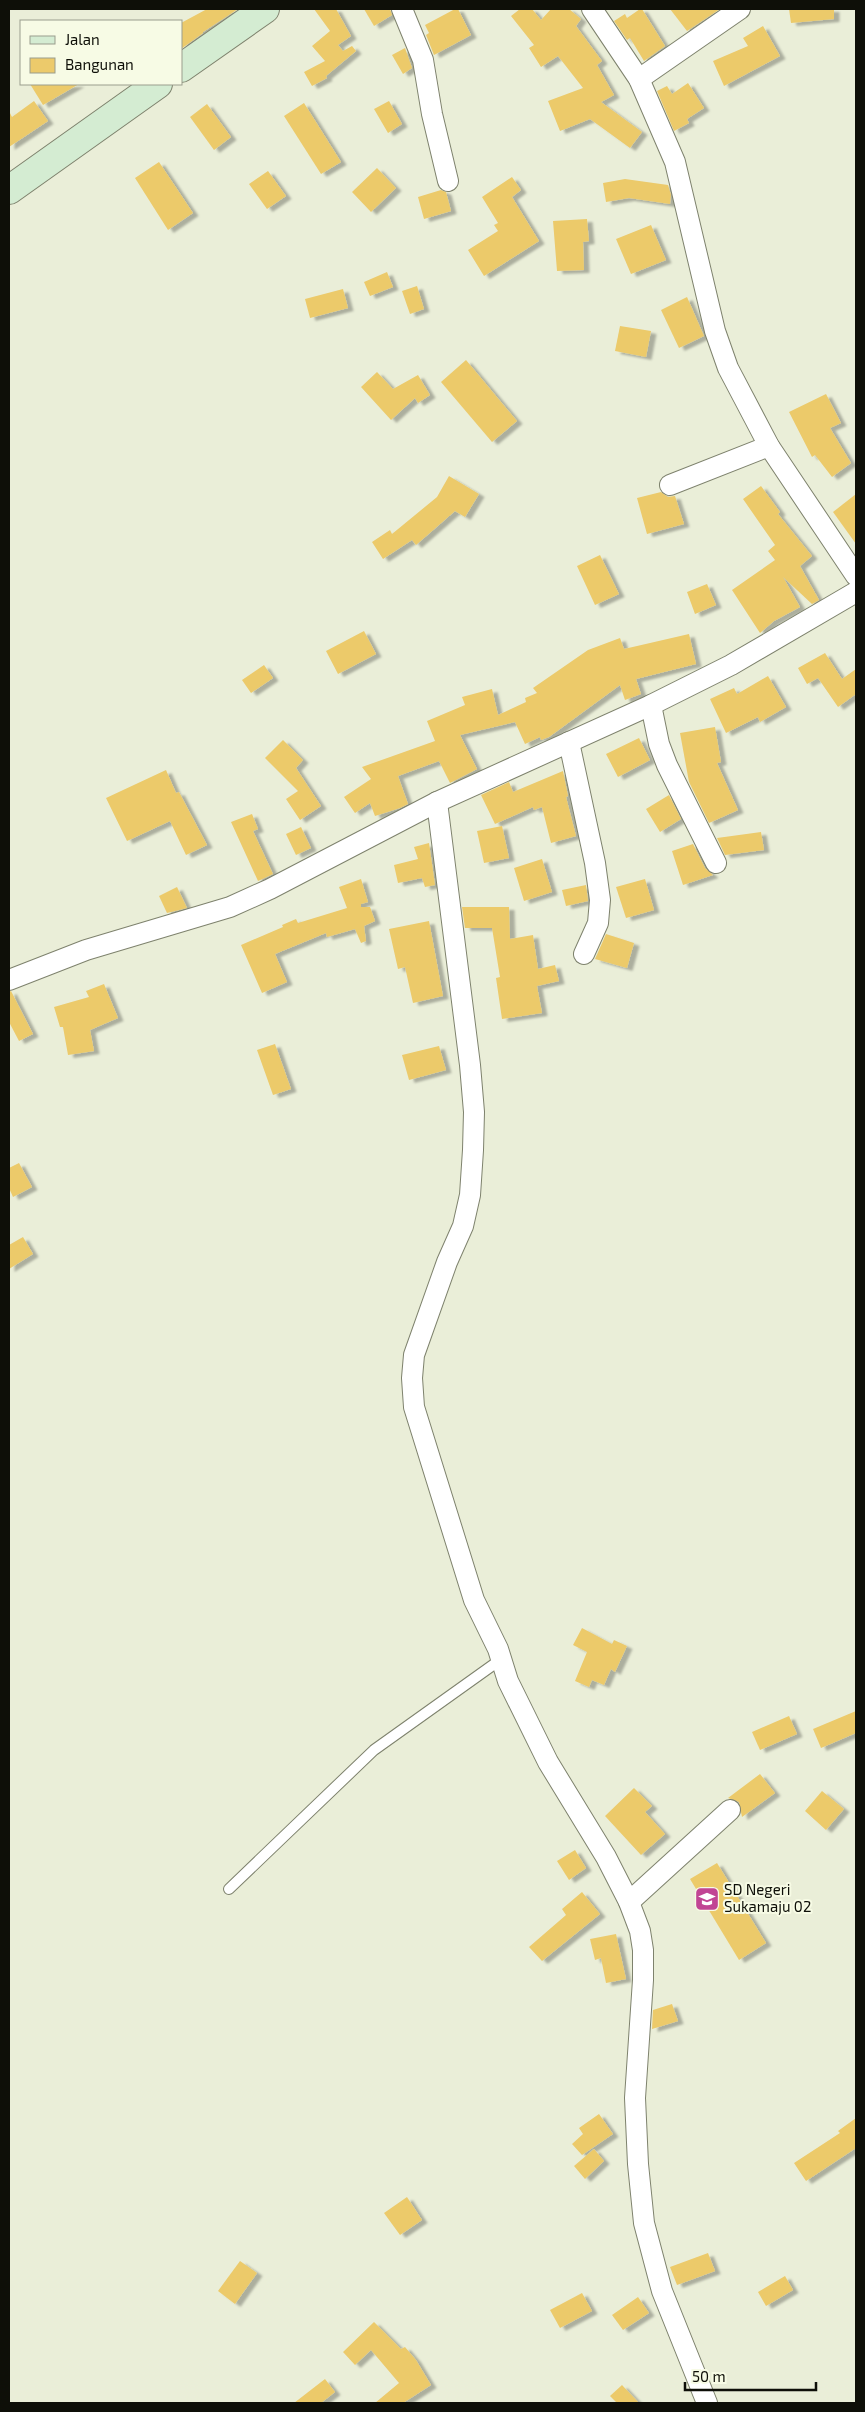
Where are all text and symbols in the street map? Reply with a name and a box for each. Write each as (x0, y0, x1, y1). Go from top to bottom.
legend (20, 20, 182, 85)
text: Jalan (65, 30, 100, 48)
text: Bangunan (65, 55, 134, 73)
place label: SD Negeri Sukamaju 02 (724, 1880, 811, 1916)
school or university icon: SD Negeri Sukamaju 02 (694, 1886, 720, 1912)
scale bar (685, 2360, 816, 2392)
text: 50 m (692, 2367, 726, 2385)

